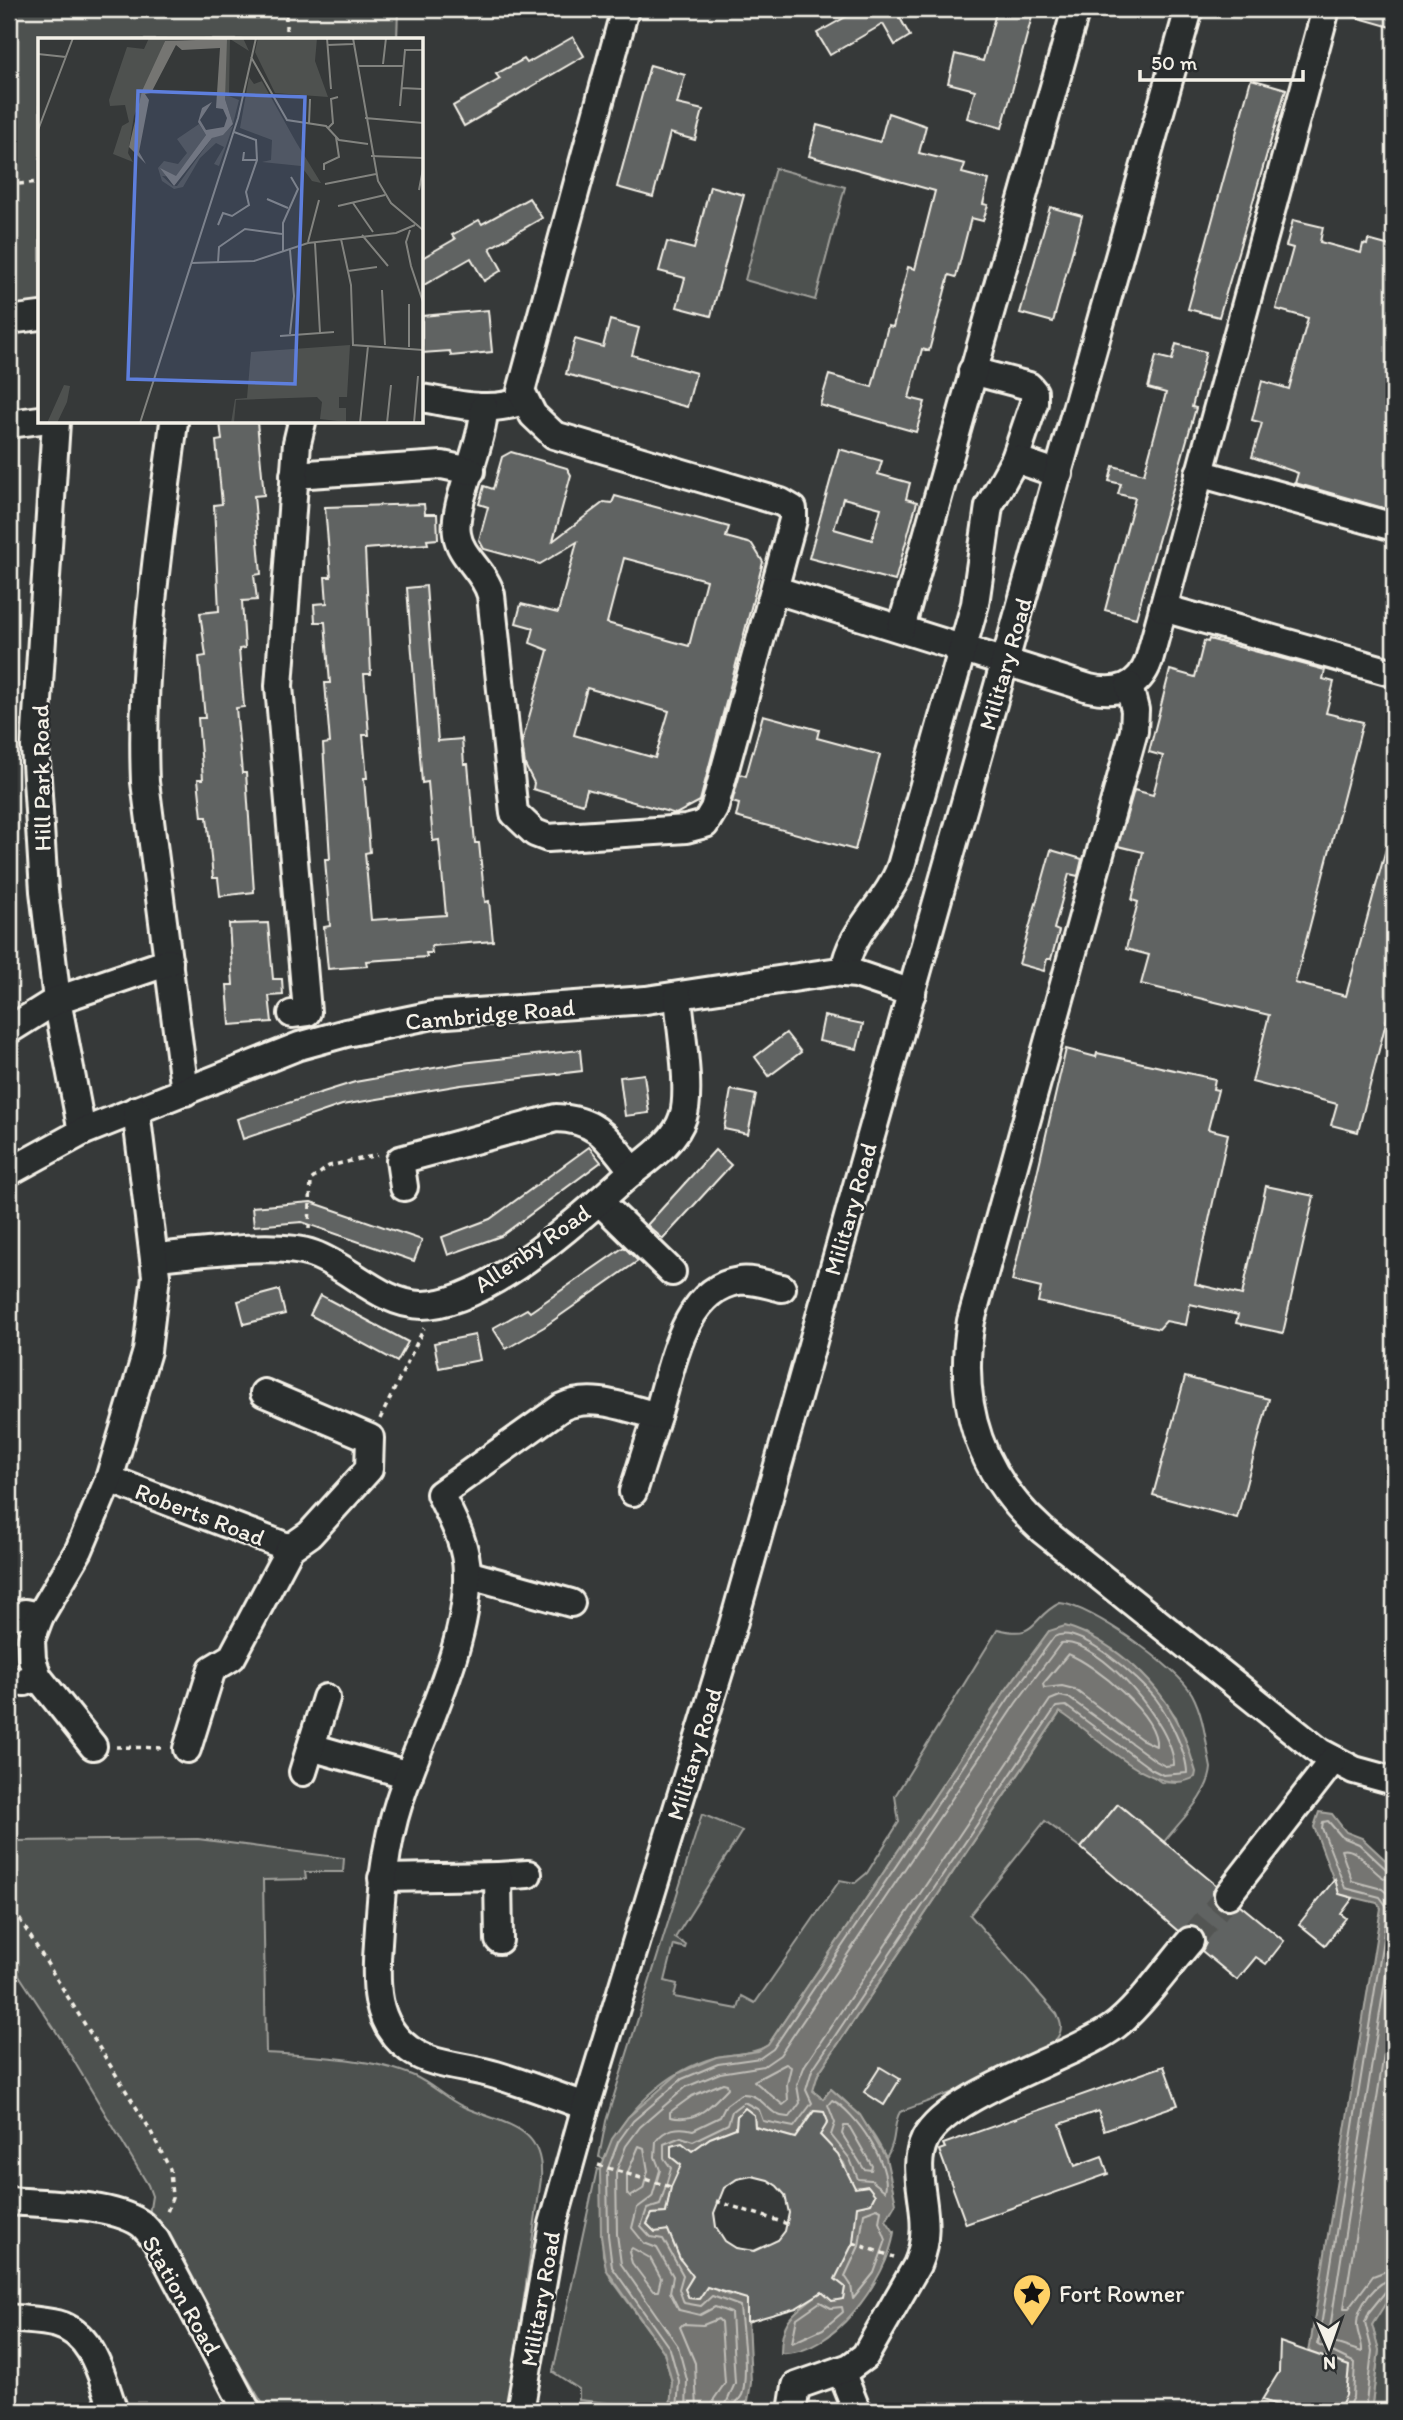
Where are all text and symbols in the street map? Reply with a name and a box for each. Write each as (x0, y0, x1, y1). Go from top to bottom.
inset map (38, 38, 424, 424)
scale bar (1140, 38, 1303, 82)
text: 50 m (1151, 50, 1198, 75)
street label: Military Road (972, 594, 1038, 734)
street label: Hill Park Road (25, 704, 57, 852)
street label: Cambridge Road (404, 992, 576, 1036)
street label: Military Road (817, 1139, 883, 1279)
street label: Allenby Road (468, 1197, 596, 1299)
street label: Roberts Road (131, 1476, 269, 1552)
street label: Military Road (660, 1684, 728, 1824)
street label: Military Road (514, 2229, 566, 2369)
street label: Station Road (136, 2230, 228, 2360)
place icon: Fort Rowner (1011, 2272, 1053, 2327)
place label: Fort Rowner (1059, 2279, 1184, 2308)
north arrow (1294, 2312, 1364, 2382)
text: N (1323, 2352, 1336, 2375)

